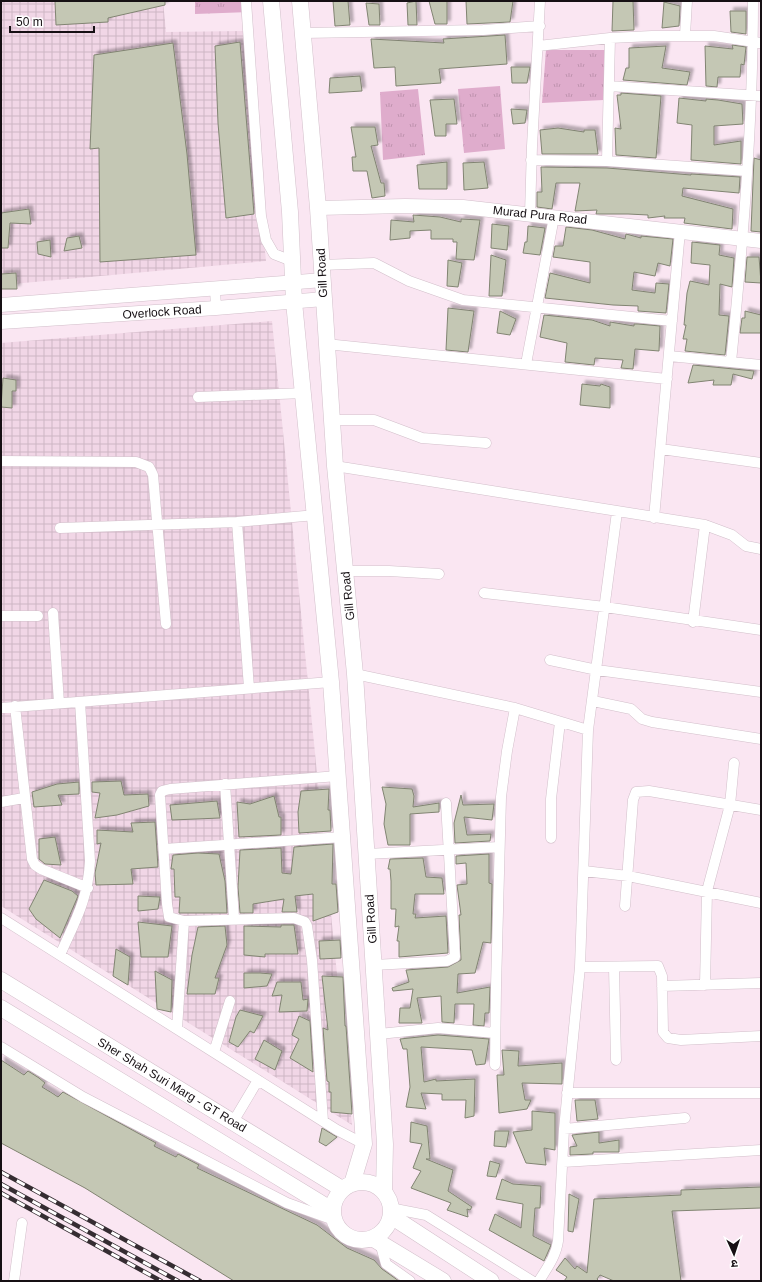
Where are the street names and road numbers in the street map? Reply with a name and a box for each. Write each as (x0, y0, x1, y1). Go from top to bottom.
street label: Murad Pura Road (492, 203, 588, 227)
street label: Gill Road (314, 248, 330, 298)
street label: Overlock Road (122, 302, 202, 322)
street label: Gill Road (338, 571, 358, 621)
street label: Gill Road (362, 894, 380, 944)
street label: Sher Shah Suri Marg - GT Road (95, 1035, 249, 1135)

